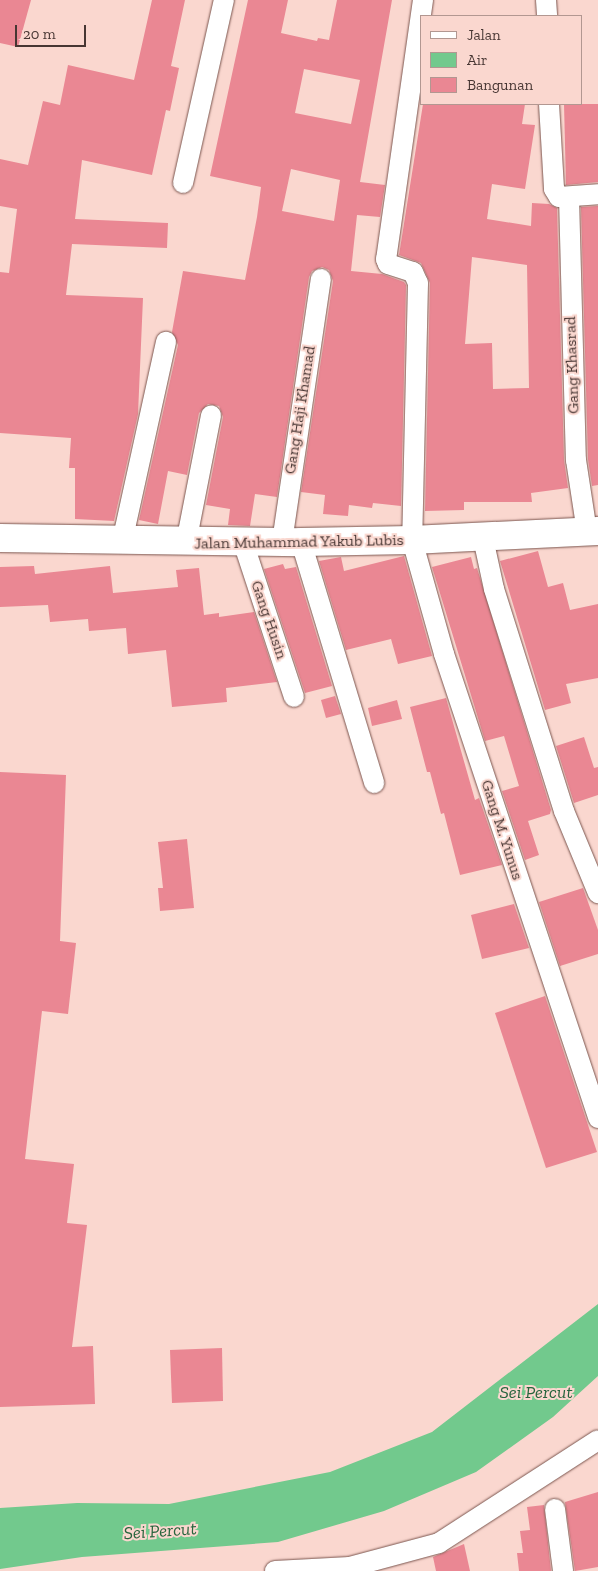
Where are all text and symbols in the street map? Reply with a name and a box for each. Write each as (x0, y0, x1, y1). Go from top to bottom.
scale bar (18, 15, 89, 47)
legend (420, 15, 583, 105)
text: 20 m (23, 25, 56, 43)
text: Jalan (467, 26, 501, 44)
text: Air (467, 51, 487, 69)
text: Bangunan (467, 76, 533, 94)
street label: Gang Khasrad (561, 316, 583, 414)
street label: Gang Haji Khamad (280, 345, 320, 475)
street label: Jalan Muhammad Yakub Lubis (194, 531, 404, 553)
street label: Gang Husin (247, 578, 291, 662)
street label: Gang M. Yunus (477, 777, 527, 883)
water label: Sei Percut (499, 1381, 573, 1403)
water label: Sei Percut (123, 1518, 197, 1544)

